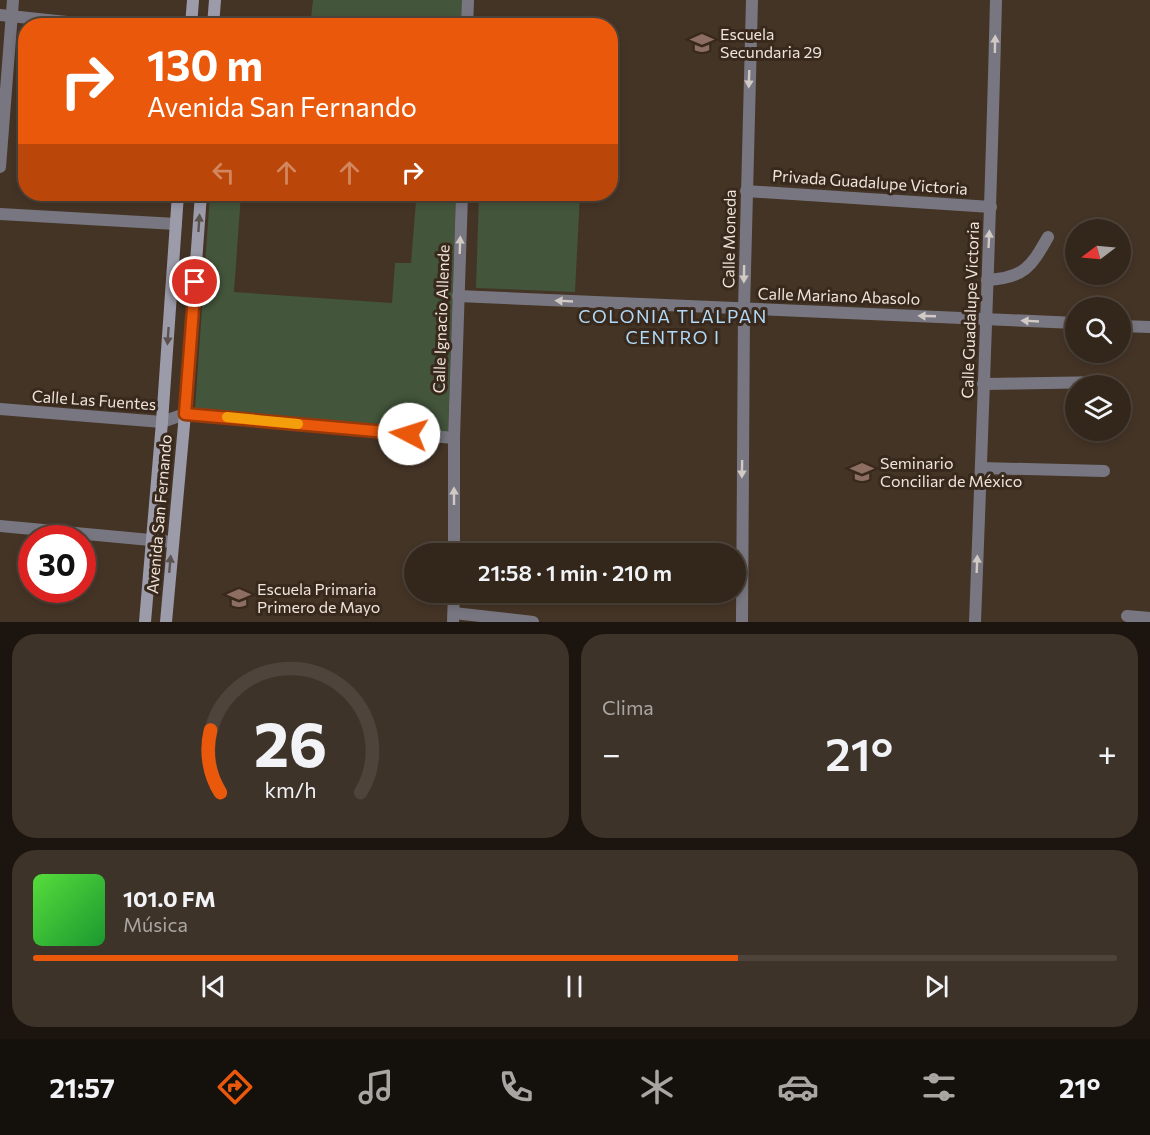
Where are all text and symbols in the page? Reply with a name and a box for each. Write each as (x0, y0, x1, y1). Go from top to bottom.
place label: Escuela Secundaria 29 (720, 24, 822, 61)
school or university icon: Escuela Secundaria 29 (689, 30, 715, 56)
one-way arrow (990, 35, 999, 54)
text: 130 m (147, 38, 263, 90)
icon: right (48, 42, 126, 120)
one-way arrow (745, 70, 754, 89)
text: Avenida San Fernando (147, 90, 417, 123)
icon: left (207, 156, 240, 189)
icon: ahead (270, 156, 303, 189)
icon: ahead (333, 156, 366, 189)
icon: right (396, 156, 429, 189)
street label: Privada Guadalupe Victoria (772, 165, 969, 198)
street label: Calle Moneda (718, 189, 739, 289)
one-way arrow (194, 213, 203, 232)
north arrow (1065, 219, 1131, 285)
map controls (1065, 219, 1131, 441)
street label: Calle Guadalupe Victoria (957, 221, 982, 399)
one-way arrow (985, 230, 994, 249)
one-way arrow (455, 235, 465, 254)
street label: Calle Ignacio Allende (428, 244, 453, 394)
pin (169, 256, 220, 307)
icon: arrive (178, 265, 211, 298)
one-way arrow (740, 265, 749, 284)
street label: Calle Mariano Abasolo (757, 283, 921, 308)
one-way arrow (554, 297, 573, 306)
button: search (1065, 297, 1131, 363)
district label: COLONIA TLALPAN CENTRO I (578, 305, 768, 348)
one-way arrow (917, 312, 936, 321)
one-way arrow (1021, 317, 1040, 326)
one-way arrow (163, 326, 173, 345)
button: layers (1065, 375, 1131, 441)
street label: Calle Las Fuentes (31, 386, 157, 413)
position arrow (377, 402, 441, 466)
street label: Avenida San Fernando (142, 433, 175, 594)
place label: Seminario Conciliar de México (880, 453, 1022, 490)
school or university icon: Seminario Conciliar de México (849, 459, 875, 485)
one-way arrow (737, 460, 747, 479)
one-way arrow (449, 486, 459, 505)
speed limit sign: 30 (18, 525, 96, 603)
one-way arrow (165, 554, 175, 573)
one-way arrow (972, 554, 982, 573)
text: 21:58 · 1 min · 210 m (478, 559, 672, 586)
place label: Escuela Primaria Primero de Mayo (257, 579, 380, 616)
school or university icon: Escuela Primaria Primero de Mayo (226, 585, 252, 611)
text: Clima (602, 695, 654, 719)
text: 26 (254, 704, 327, 780)
text: 21° (825, 725, 893, 780)
text: − (602, 732, 621, 773)
text: + (1098, 732, 1117, 773)
text: km/h (264, 776, 317, 802)
text: 101.0 FM (123, 885, 216, 912)
text: Música (123, 912, 188, 936)
icon: previous (197, 970, 230, 1003)
icon: pause (558, 970, 591, 1003)
icon: next (920, 970, 953, 1003)
icon: directions (214, 1066, 256, 1108)
icon: music (355, 1066, 397, 1108)
icon: phone (495, 1066, 537, 1108)
icon: climate (636, 1066, 678, 1108)
icon: car (777, 1066, 819, 1108)
icon: filters (918, 1066, 960, 1108)
text: 21:57 (49, 1071, 115, 1104)
text: 21° (1059, 1071, 1100, 1104)

